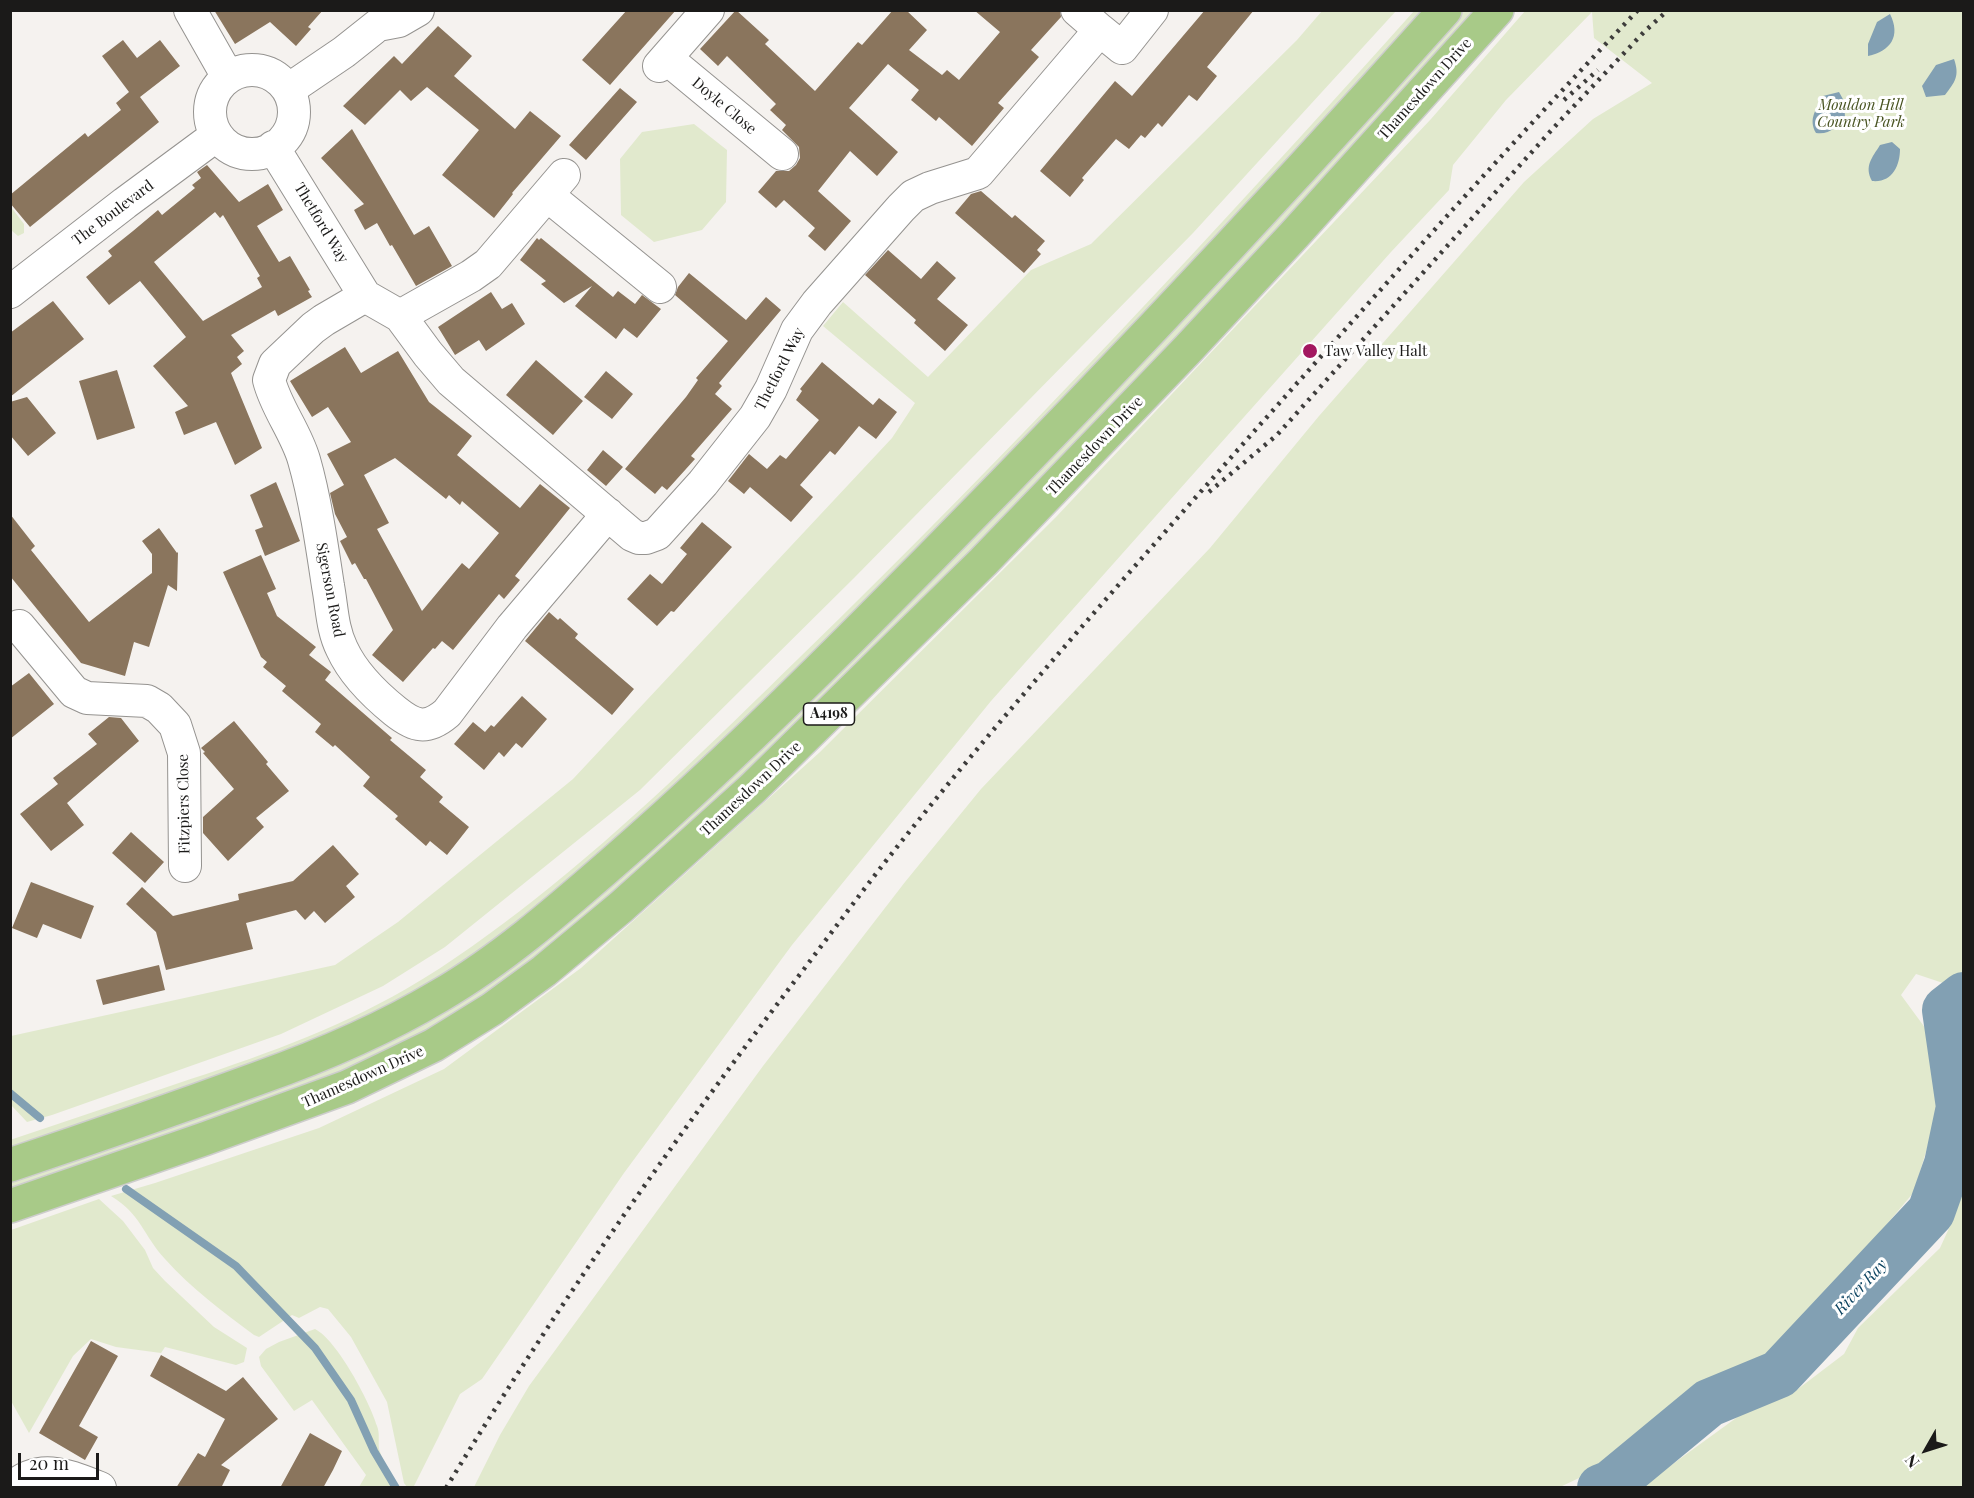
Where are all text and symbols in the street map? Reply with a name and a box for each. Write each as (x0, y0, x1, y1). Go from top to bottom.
street label: Thamesdown Drive (1375, 34, 1475, 144)
street label: Doyle Close (688, 74, 760, 138)
park label: Mouldon Hill Country Park (1817, 96, 1905, 131)
street label: The Boulevard (69, 177, 157, 249)
street label: Thetford Way (290, 180, 352, 266)
street label: Thetford Way (751, 325, 809, 413)
marker: Taw Valley Halt (1301, 342, 1319, 360)
place label: Taw Valley Halt (1324, 342, 1427, 360)
street label: Thamesdown Drive (1043, 393, 1147, 499)
street label: Sigerson Road (312, 541, 348, 639)
road number: A4198 (804, 703, 854, 725)
street label: Thamesdown Drive (697, 738, 805, 840)
street label: Fitzpiers Close (174, 754, 194, 854)
street label: Thamesdown Drive (300, 1042, 426, 1112)
water label: River Ray (1831, 1255, 1891, 1319)
north arrow (1896, 1420, 1956, 1480)
scale bar (21, 1441, 102, 1479)
text: 20 m (29, 1451, 69, 1475)
text: N (1900, 1451, 1923, 1473)

